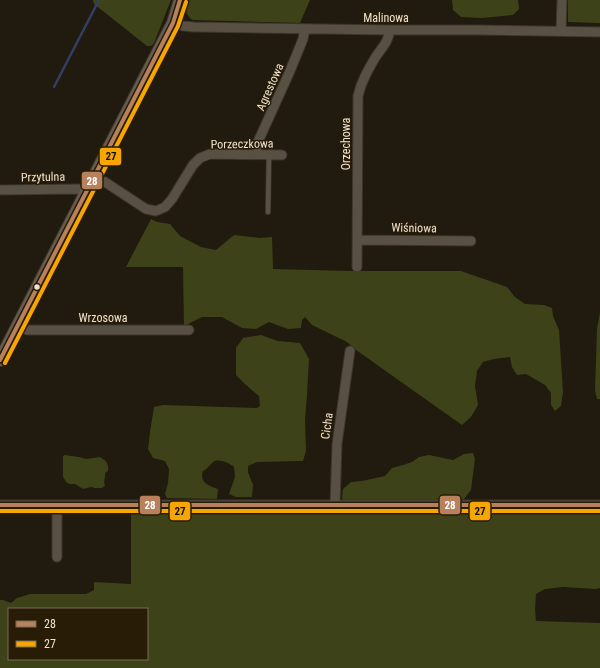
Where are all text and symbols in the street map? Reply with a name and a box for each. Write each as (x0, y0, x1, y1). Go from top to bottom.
street label: Malinowa (363, 11, 409, 25)
street label: Agrestowa (253, 61, 287, 113)
street label: Orzechowa (339, 117, 353, 170)
street label: Porzeczkowa (210, 136, 274, 152)
line badge: 27 (99, 147, 122, 166)
text: 27 (105, 150, 117, 163)
street label: Przytulna (21, 170, 65, 184)
line badge: 28 (81, 171, 103, 190)
text: 28 (86, 175, 98, 188)
street label: Wiśniowa (391, 221, 437, 235)
unlabelled marker (32, 282, 42, 292)
street label: Wrzosowa (79, 311, 128, 325)
street label: Cicha (318, 412, 336, 440)
line badge: 28 (139, 495, 161, 515)
line badge: 28 (439, 495, 461, 515)
text: 28 (144, 499, 156, 512)
text: 28 (444, 499, 456, 512)
line badge: 27 (169, 501, 191, 521)
line badge: 27 (469, 501, 491, 521)
text: 27 (174, 505, 186, 518)
text: 27 (474, 505, 486, 518)
legend (8, 608, 148, 660)
text: 28 (44, 617, 56, 631)
text: 27 (44, 637, 56, 651)

